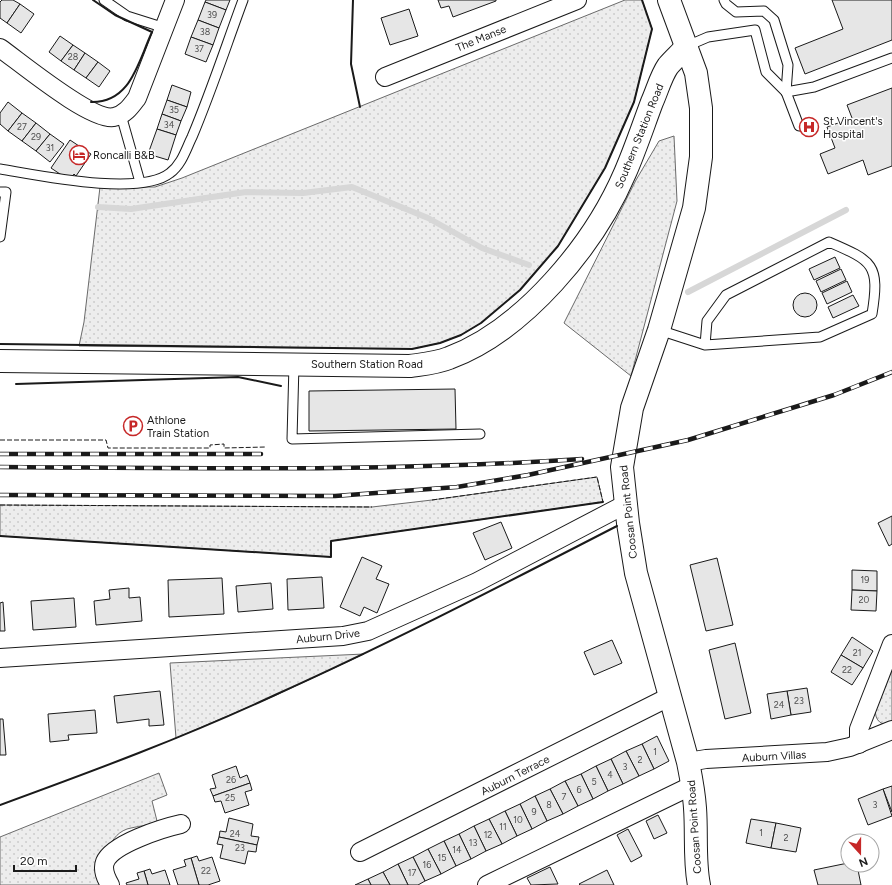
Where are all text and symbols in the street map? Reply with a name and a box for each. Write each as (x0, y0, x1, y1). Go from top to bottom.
house number: 39 (207, 9, 217, 20)
street label: The Manse (454, 22, 508, 54)
house number: 38 (200, 26, 211, 37)
house number: 37 (194, 43, 204, 54)
house number: 28 (68, 51, 79, 62)
street label: Southern Station Road (612, 82, 666, 191)
house number: 35 (169, 104, 179, 115)
place label: St Vincent's Hospital (823, 115, 883, 141)
hospital icon: St Vincent's Hospital (798, 116, 820, 138)
house number: 34 (164, 119, 175, 130)
house number: 27 (17, 121, 27, 132)
house number: 29 (31, 131, 41, 142)
house number: 31 (46, 142, 54, 153)
hotel icon: Roncalli B&B (68, 144, 90, 166)
place label: Roncalli B&B (93, 149, 155, 162)
street label: Southern Station Road (311, 358, 423, 371)
place label: Athlone Train Station (147, 414, 209, 440)
parking icon: Athlone Train Station (122, 415, 144, 437)
street label: Coosan Point Road (617, 465, 640, 559)
house number: 19 (861, 574, 869, 585)
house number: 20 (859, 594, 870, 605)
street label: Auburn Drive (295, 627, 361, 646)
house number: 21 (853, 647, 861, 658)
house number: 22 (842, 664, 852, 675)
house number: 23 (794, 695, 804, 706)
house number: 24 (774, 699, 785, 710)
house number: 1 (653, 746, 657, 757)
street label: Auburn Villas (741, 748, 807, 765)
street label: Auburn Terrace (479, 753, 552, 798)
house number: 2 (637, 754, 643, 765)
house number: 3 (623, 761, 628, 772)
house number: 4 (607, 769, 613, 780)
house number: 26 (226, 774, 236, 785)
house number: 5 (591, 776, 597, 787)
street label: Coosan Point Road (685, 780, 704, 874)
house number: 6 (576, 784, 582, 795)
house number: 7 (562, 791, 567, 802)
house number: 25 (225, 792, 235, 803)
house number: 8 (546, 799, 552, 810)
house number: 3 (873, 799, 878, 810)
house number: 9 (531, 806, 537, 817)
house number: 10 (513, 814, 523, 825)
house number: 11 (499, 821, 507, 832)
house number: 1 (759, 827, 763, 838)
house number: 24 (230, 828, 241, 839)
house number: 12 (484, 829, 492, 840)
house number: 2 (783, 832, 789, 843)
north arrow (840, 833, 880, 873)
house number: 13 (469, 837, 477, 848)
house number: 23 (235, 842, 245, 853)
house number: 14 (452, 844, 462, 855)
scale bar (14, 847, 76, 873)
house number: 15 (438, 852, 446, 863)
text: 20 m (20, 854, 48, 868)
text: N (857, 854, 870, 869)
house number: 16 (423, 859, 431, 870)
house number: 22 (201, 865, 211, 876)
house number: 17 (408, 867, 416, 878)

